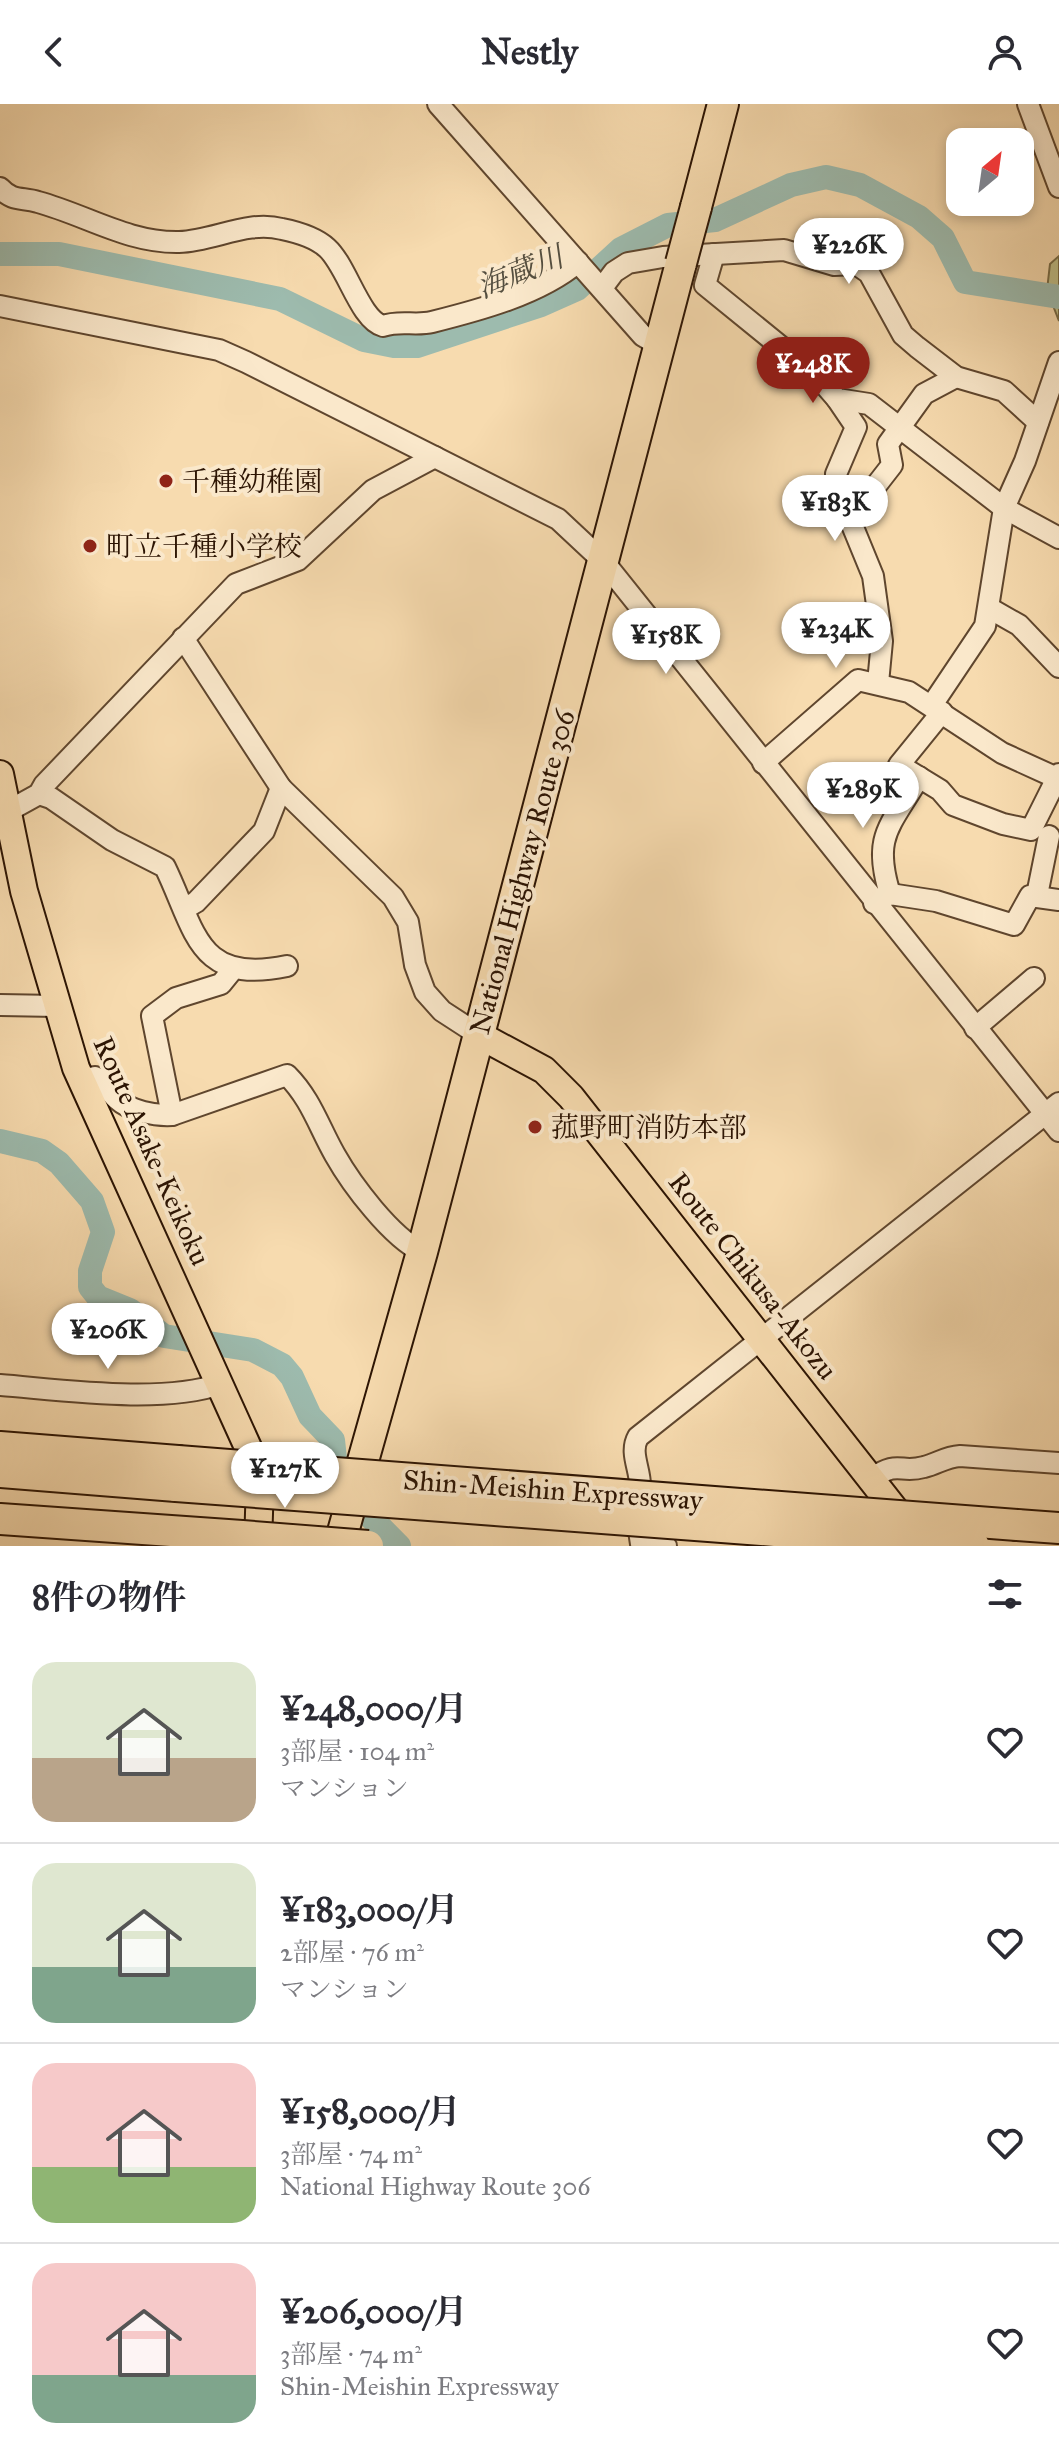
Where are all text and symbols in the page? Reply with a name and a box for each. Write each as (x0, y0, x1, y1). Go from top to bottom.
icon: back (32, 30, 76, 74)
text: Nestly (481, 30, 578, 74)
icon: person (983, 30, 1027, 74)
north arrow (946, 128, 1034, 216)
map controls (946, 128, 1034, 216)
pin: ¥226K (793, 218, 905, 286)
text: ¥226K (812, 228, 886, 260)
water label: 海蔵川 (472, 237, 571, 306)
pin: ¥248K (757, 337, 869, 405)
text: ¥248K (775, 347, 851, 379)
place label: 千種幼稚園 (182, 464, 322, 499)
marker: 千種幼稚園 (157, 472, 175, 490)
pin: ¥183K (779, 475, 891, 543)
text: ¥183K (800, 485, 870, 517)
place label: 町立千種小学校 (106, 529, 302, 564)
marker: 町立千種小学校 (81, 537, 99, 555)
pin: ¥234K (780, 602, 892, 670)
pin: ¥158K (610, 608, 722, 676)
text: ¥234K (799, 612, 873, 644)
text: ¥158K (630, 618, 702, 650)
street label: National Highway Route 306 (462, 704, 583, 1038)
pin: ¥289K (807, 762, 919, 830)
text: ¥289K (825, 772, 901, 804)
street label: Route Asake-Keikoku (86, 1031, 218, 1271)
place label: 菰野町消防本部 (551, 1110, 747, 1145)
marker: 菰野町消防本部 (526, 1118, 544, 1136)
street label: Route Chikusa-Akozu (661, 1165, 845, 1387)
pin: ¥206K (52, 1303, 164, 1371)
text: ¥206K (70, 1313, 146, 1345)
pin: ¥127K (229, 1442, 341, 1510)
text: ¥127K (249, 1452, 321, 1484)
street label: Shin-Meishin Expressway (402, 1462, 705, 1518)
icon: filters (983, 1572, 1027, 1616)
text: 8件の物件 (32, 1577, 186, 1618)
text: ¥248,000/月 (280, 1688, 467, 1729)
icon: home (96, 1694, 192, 1790)
icon: heart (983, 1720, 1027, 1764)
text: 3部屋 · 104 m² (280, 1735, 434, 1767)
text: マンション (280, 1772, 409, 1804)
text: ¥183,000/月 (280, 1889, 459, 1930)
icon: home (96, 1895, 192, 1991)
icon: heart (983, 1921, 1027, 1965)
text: 2部屋 · 76 m² (280, 1936, 424, 1968)
text: マンション (280, 1973, 409, 2005)
text: ¥158,000/月 (280, 2091, 461, 2132)
icon: home (96, 2095, 192, 2191)
icon: heart (983, 2121, 1027, 2165)
text: 3部屋 · 74 m² (280, 2138, 422, 2170)
text: National Highway Route 306 (280, 2170, 591, 2202)
text: ¥206,000/月 (280, 2291, 468, 2332)
icon: home (96, 2295, 192, 2391)
icon: heart (983, 2321, 1027, 2365)
text: 3部屋 · 74 m² (280, 2338, 422, 2370)
text: Shin-Meishin Expressway (280, 2370, 559, 2402)

